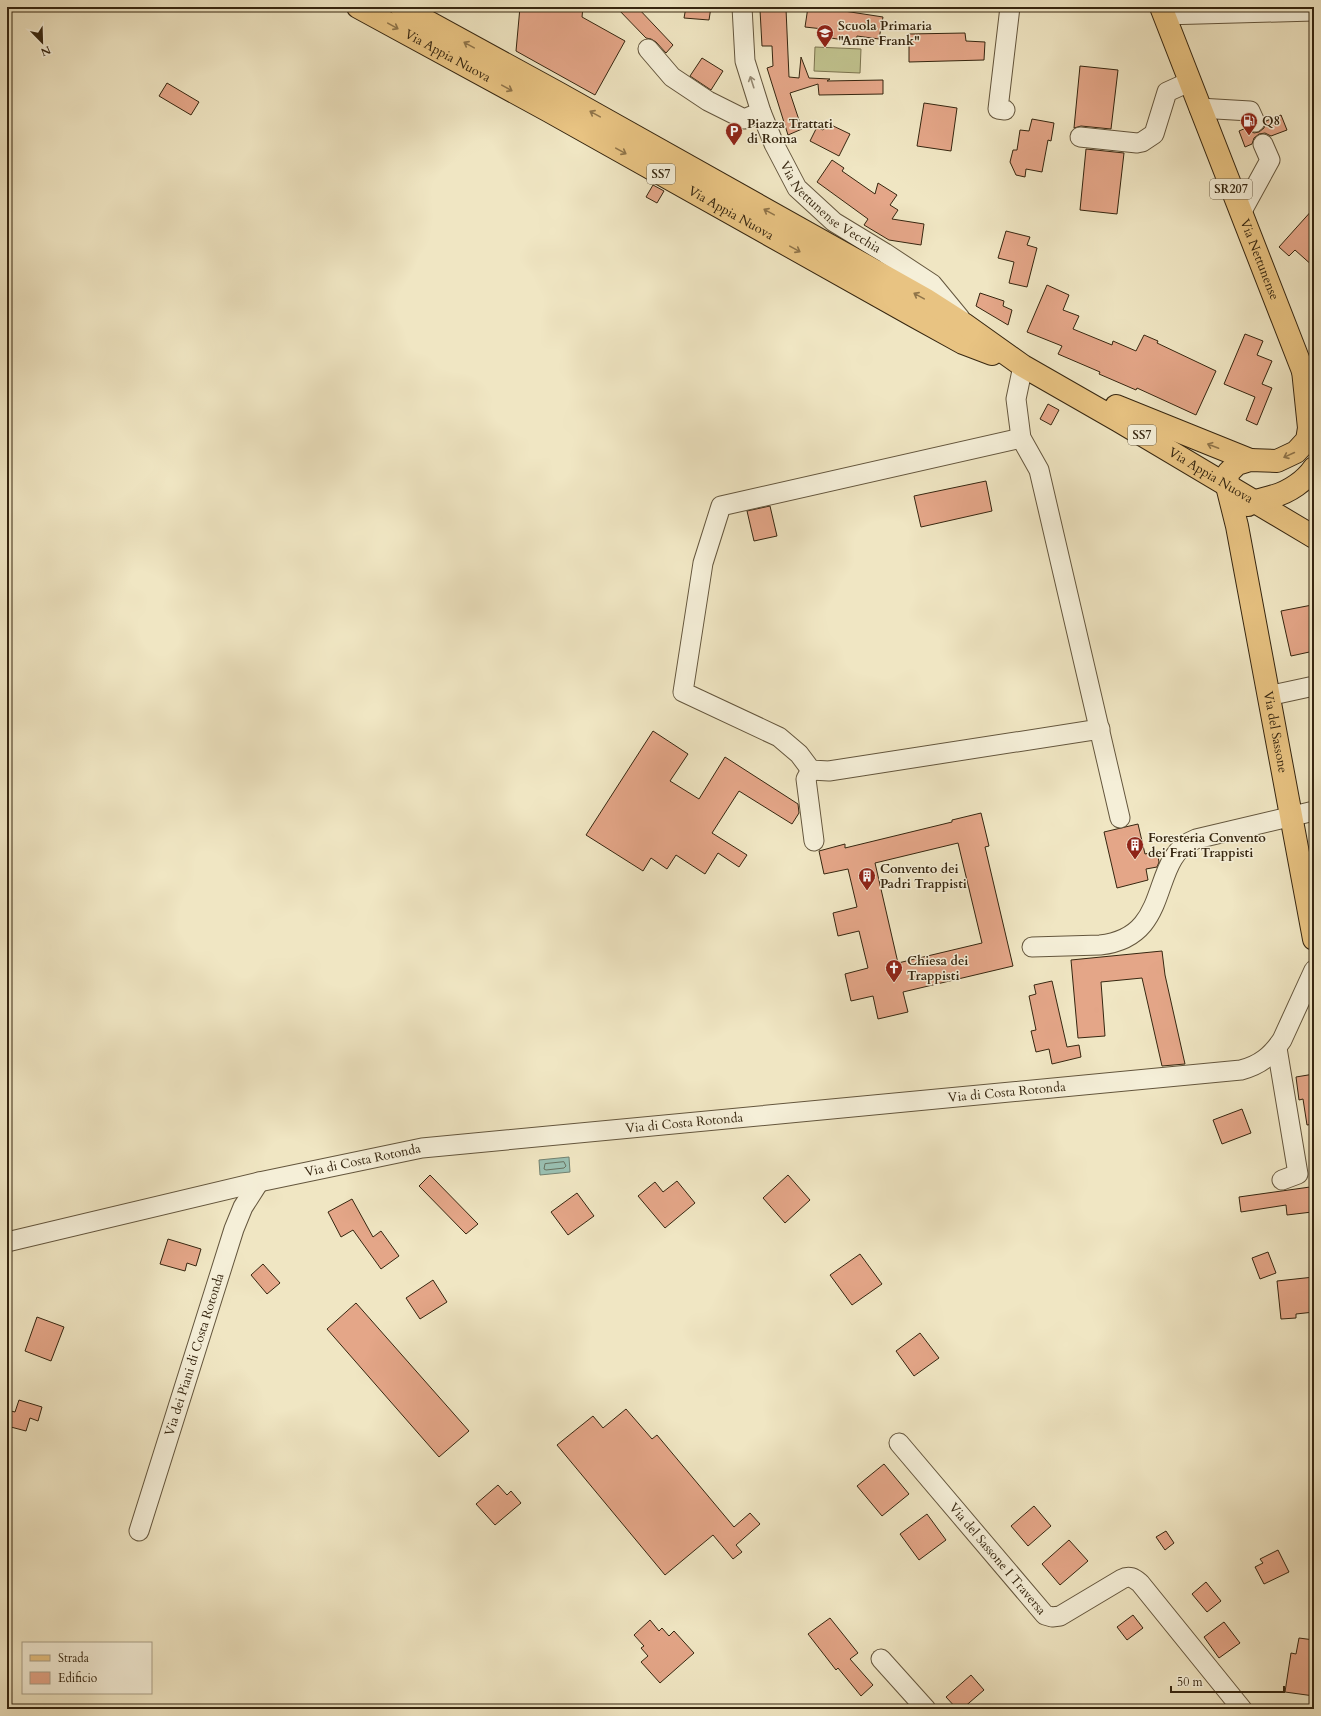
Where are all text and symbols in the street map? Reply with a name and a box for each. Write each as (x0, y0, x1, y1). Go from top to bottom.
place label: Scuola Primaria "Anne Frank" (838, 17, 933, 50)
north arrow (22, 22, 62, 62)
one-way arrow (387, 22, 399, 30)
school or university icon: Scuola Primaria "Anne Frank" (815, 23, 835, 48)
street label: Via Appia Nuova (401, 25, 494, 87)
one-way arrow (463, 40, 475, 48)
text: N (38, 42, 53, 60)
one-way arrow (748, 76, 755, 89)
one-way arrow (501, 84, 513, 92)
one-way arrow (589, 109, 601, 117)
fuel station icon: Q8 (1239, 111, 1259, 136)
place label: Q8 (1262, 112, 1280, 130)
place label: Piazza Trattati di Roma (747, 115, 833, 148)
parking icon: Piazza Trattati di Roma (724, 121, 744, 146)
one-way arrow (614, 148, 626, 155)
street label: Via Nettunense Vecchia (776, 158, 885, 258)
road number: SS7 (647, 164, 675, 184)
road number: SR207 (1210, 179, 1252, 199)
street label: Via Appia Nuova (685, 182, 777, 245)
one-way arrow (763, 207, 775, 215)
street label: Via Nettunense (1236, 216, 1283, 303)
one-way arrow (789, 246, 801, 254)
one-way arrow (913, 292, 925, 300)
road number: SS7 (1128, 425, 1156, 445)
one-way arrow (1208, 441, 1220, 449)
street label: Via Appia Nuova (1165, 443, 1257, 508)
one-way arrow (1283, 452, 1295, 459)
street label: Via del Sassone (1259, 690, 1292, 775)
place label: Foresteria Convento dei Frati Trappisti (1148, 829, 1266, 862)
building icon: Foresteria Convento dei Frati Trappisti (1125, 835, 1145, 860)
place label: Convento dei Padri Trappisti (880, 860, 967, 893)
building icon: Convento dei Padri Trappisti (857, 866, 877, 891)
place label: Chiesa dei Trappisti (907, 952, 969, 985)
church icon: Chiesa dei Trappisti (884, 958, 904, 983)
street label: Via di Costa Rotonda (947, 1078, 1067, 1107)
street label: Via di Costa Rotonda (625, 1108, 744, 1138)
street label: Via di Costa Rotonda (303, 1139, 423, 1181)
street label: Via dei Piani di Costa Rotonda (160, 1271, 229, 1438)
street label: Via del Sassone I Traversa (945, 1499, 1050, 1619)
legend (22, 1642, 152, 1694)
text: Strada (58, 1650, 90, 1666)
scale bar (1171, 1668, 1284, 1694)
text: Edificio (58, 1670, 98, 1686)
text: 50 m (1177, 1674, 1204, 1690)

